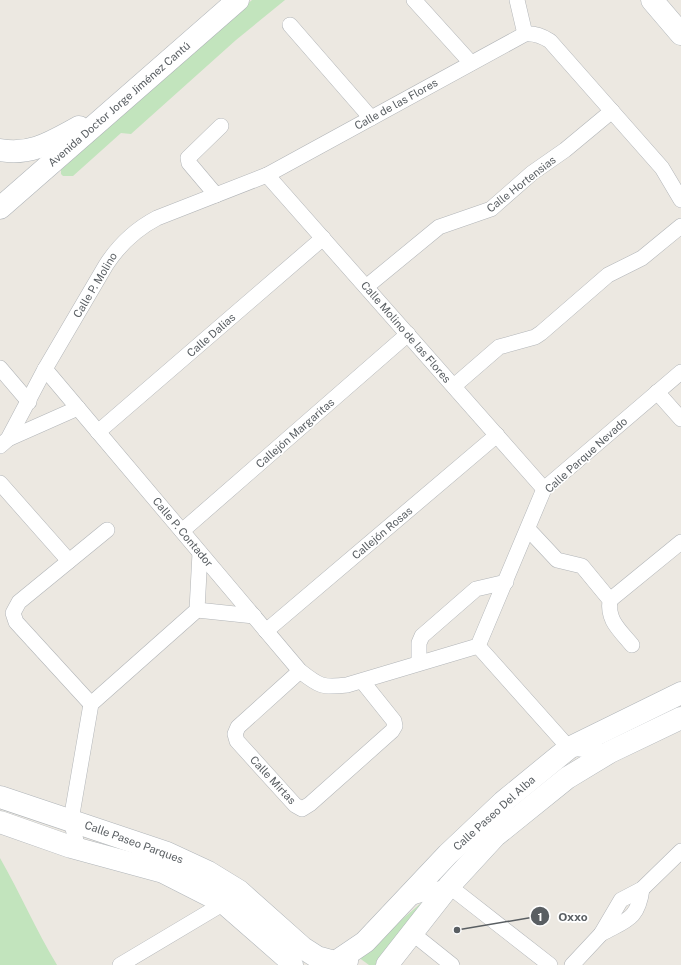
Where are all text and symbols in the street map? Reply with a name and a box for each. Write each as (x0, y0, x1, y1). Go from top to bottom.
street label: Avenida Doctor Jorge Jiménez Cantú (46, 39, 192, 169)
street label: Calle de las Flores (352, 76, 440, 132)
street label: Calle Hortensias (484, 153, 558, 215)
street label: Calle P. Molino (71, 250, 119, 320)
street label: Calle Molino de las Flores (359, 279, 454, 385)
street label: Calle Dalias (184, 311, 238, 359)
street label: Callejón Margaritas (253, 395, 337, 470)
street label: Calle Parque Nevado (543, 415, 629, 495)
street label: Calle P. Contador (150, 495, 216, 569)
street label: Callejón Rosas (349, 504, 415, 562)
street label: Calle Mirtas (248, 754, 299, 807)
street label: Calle Paseo Del Alba (451, 773, 537, 853)
street label: Calle Paseo Parques (83, 819, 185, 866)
callout: Oxxo (530, 904, 596, 928)
text: 1 (537, 910, 543, 924)
text: Oxxo (558, 910, 588, 924)

